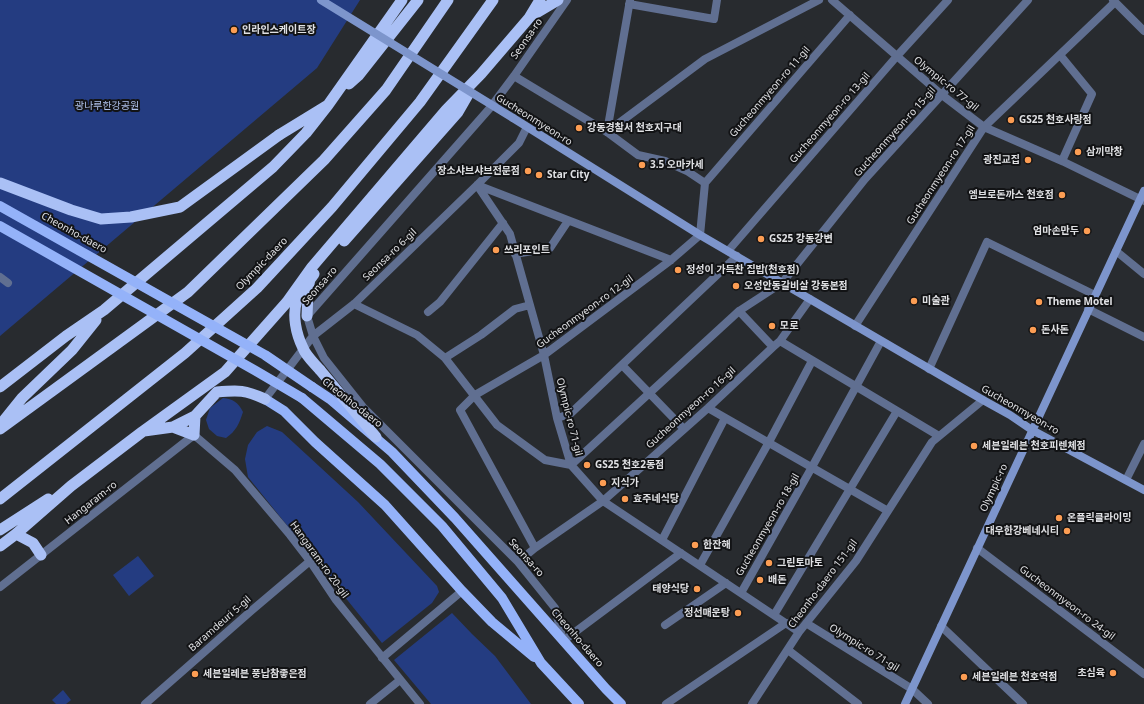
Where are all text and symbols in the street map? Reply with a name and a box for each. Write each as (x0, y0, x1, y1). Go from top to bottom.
street label: Seonsa-ro (509, 16, 545, 62)
place label: 인라인스케이트장 (242, 24, 316, 36)
marker: 인라인스케이트장 (229, 25, 239, 35)
street label: Gucheonmyeon-ro 11-gil (727, 44, 813, 140)
street label: Olympic-ro 77-gil (911, 54, 981, 114)
street label: Gucheonmyeon-ro 13-gil (787, 70, 873, 166)
street label: Gucheonmyeon-ro 15-gil (852, 85, 938, 179)
street label: Gucheonmyeon-ro (494, 92, 574, 148)
park label: 광나루한강공원 (75, 100, 139, 112)
place label: GS25 천호사랑점 (1019, 114, 1092, 126)
marker: GS25 천호사랑점 (1006, 115, 1016, 125)
place label: 강동경찰서 천호지구대 (587, 122, 682, 134)
marker: 강동경찰서 천호지구대 (574, 123, 584, 133)
street label: Gucheonmyeon-ro 17-gil (904, 123, 978, 227)
place label: 삼끼막창 (1086, 146, 1123, 158)
marker: 삼끼막창 (1073, 147, 1083, 157)
place label: 광진교집 (983, 154, 1020, 166)
marker: 광진교집 (1023, 155, 1033, 165)
place label: 3.5 오마카세 (650, 159, 704, 171)
marker: 3.5 오마카세 (637, 160, 647, 170)
place label: 장소샤브샤브전문점 (437, 165, 520, 177)
marker: 장소샤브샤브전문점 (523, 166, 533, 176)
place label: Star City (547, 169, 589, 181)
marker: Star City (534, 170, 544, 180)
place label: 엠브로돈까스 천호점 (969, 189, 1054, 201)
marker: 엠브로돈까스 천호점 (1057, 190, 1067, 200)
street label: Cheonho-daero (39, 210, 109, 256)
place label: 엄마손만두 (1033, 225, 1079, 237)
street label: Seonsa-ro 6-gil (361, 226, 419, 284)
marker: 엄마손만두 (1082, 226, 1092, 236)
place label: GS25 강동강변 (769, 233, 833, 245)
marker: GS25 강동강변 (756, 234, 766, 244)
street label: Olympic-daero (234, 235, 290, 293)
place label: 쓰리포인트 (504, 244, 550, 256)
marker: 쓰리포인트 (491, 245, 501, 255)
street label: Seonsa-ro (300, 264, 340, 308)
place label: 정성이 가득찬 집밥(천호점) (686, 264, 799, 276)
marker: 정성이 가득찬 집밥(천호점) (673, 265, 683, 275)
street label: Gucheonmyeon-ro 12-gil (534, 273, 636, 351)
place label: 오성안동갈비살 강동본점 (744, 280, 848, 292)
marker: 오성안동갈비살 강동본점 (731, 281, 741, 291)
place label: 미술관 (922, 295, 950, 307)
marker: 미술관 (909, 296, 919, 306)
place label: Theme Motel (1047, 296, 1113, 308)
marker: Theme Motel (1034, 297, 1044, 307)
place label: 모로 (780, 320, 798, 332)
marker: 모로 (767, 321, 777, 331)
place label: 돈사돈 (1041, 324, 1069, 336)
marker: 돈사돈 (1028, 325, 1038, 335)
street label: Gucheonmyeon-ro 16-gil (644, 365, 738, 451)
street label: Cheonho-daero (319, 376, 385, 430)
street label: Olympic-ro 71-gil (553, 377, 585, 457)
street label: Gucheonmyeon-ro (979, 383, 1061, 437)
place label: 세븐일레븐 천호피렌체점 (982, 440, 1086, 452)
marker: 세븐일레븐 천호피렌체점 (969, 441, 979, 451)
place label: GS25 천호2동점 (595, 459, 664, 471)
marker: GS25 천호2동점 (582, 460, 592, 470)
street label: Olympic-ro (978, 462, 1010, 514)
street label: Gucheonmyeon-ro 18-gil (734, 472, 802, 578)
place label: 지식가 (611, 477, 639, 489)
marker: 지식가 (598, 478, 608, 488)
street label: Hangaram-ro (62, 479, 120, 527)
place label: 효주네식당 (633, 493, 679, 505)
marker: 효주네식당 (620, 494, 630, 504)
place label: 온플릭클라이밍 (1067, 512, 1131, 524)
marker: 온플릭클라이밍 (1054, 513, 1064, 523)
street label: Hangaram-ro 20-gil (287, 519, 351, 601)
place label: 대우한강베네시티 (985, 525, 1059, 537)
marker: 대우한강베네시티 (1062, 526, 1072, 536)
street label: Seonsa-ro (506, 537, 546, 579)
street label: Cheonho-daero 151-gil (786, 537, 860, 631)
place label: 한잔해 (703, 539, 731, 551)
marker: 한잔해 (690, 540, 700, 550)
place label: 그린토마토 (777, 557, 823, 569)
marker: 그린토마토 (764, 558, 774, 568)
street label: Gucheonmyeon-ro 24-gil (1017, 563, 1117, 643)
place label: 배돈 (768, 574, 786, 586)
marker: 배돈 (755, 575, 765, 585)
place label: 태양식당 (652, 583, 689, 595)
marker: 태양식당 (692, 584, 702, 594)
street label: Baramdeuri 5-gil (186, 594, 254, 654)
street label: Cheonho-daero (548, 606, 606, 670)
place label: 정선매운탕 (684, 607, 730, 619)
marker: 정선매운탕 (733, 608, 743, 618)
street label: Olympic-ro 71-gil (827, 622, 901, 674)
place label: 초심육 (1077, 667, 1105, 679)
place label: 세븐일레븐 풍납참좋은점 (203, 668, 307, 680)
marker: 초심육 (1108, 668, 1118, 678)
marker: 세븐일레븐 풍납참좋은점 (190, 669, 200, 679)
place label: 세븐일레븐 천호역점 (972, 671, 1057, 683)
marker: 세븐일레븐 천호역점 (959, 672, 969, 682)

